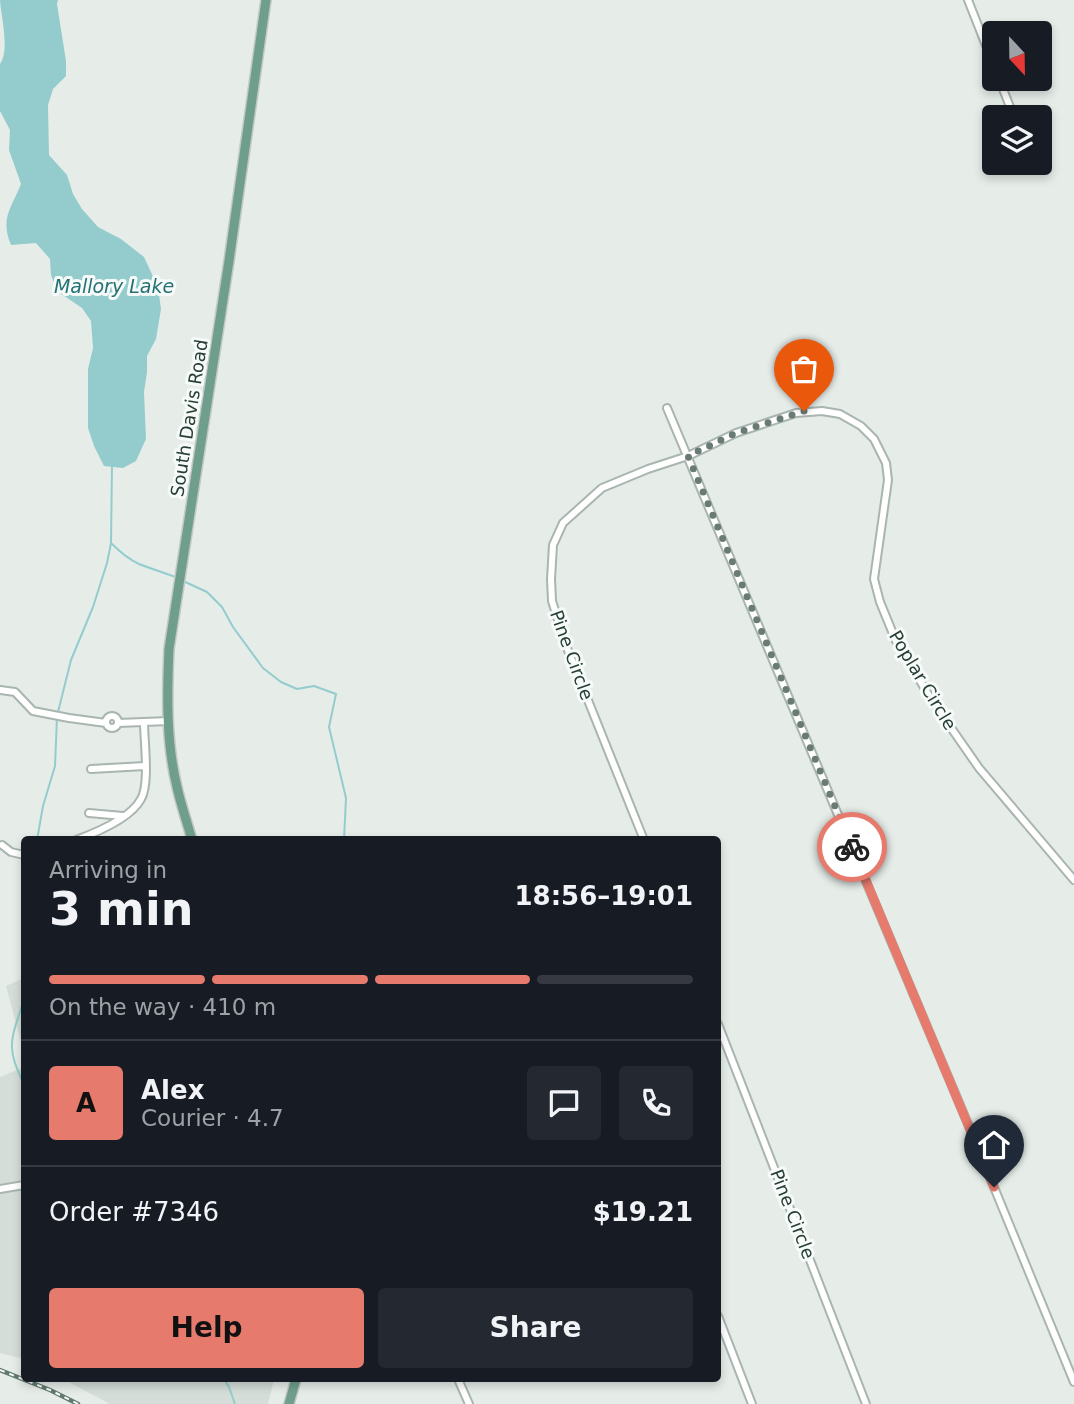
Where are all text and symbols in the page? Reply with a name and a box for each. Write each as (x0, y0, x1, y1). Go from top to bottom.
north arrow (982, 21, 1052, 91)
map controls (982, 21, 1052, 175)
button: layers (982, 105, 1052, 175)
water label: Mallory Lake (54, 275, 174, 297)
street label: South Davis Road (166, 338, 212, 498)
pin (774, 339, 834, 411)
icon: bag (785, 350, 823, 388)
street label: Pine Circle (546, 607, 598, 703)
street label: Poplar Circle (885, 626, 961, 734)
courier (817, 812, 887, 882)
icon: bike (833, 828, 871, 866)
text: Arriving in (49, 857, 167, 883)
text: 18:56–19:01 (514, 881, 693, 911)
text: 3 min (49, 882, 193, 936)
text: On the way · 410 m (49, 994, 276, 1020)
button: chat (527, 1066, 601, 1140)
button: phone (619, 1066, 693, 1140)
text: Alex (141, 1075, 204, 1105)
text: A (76, 1088, 96, 1118)
text: Courier · 4.7 (141, 1105, 284, 1131)
pin (964, 1115, 1024, 1187)
icon: home (975, 1126, 1013, 1164)
street label: Pine Circle (766, 1166, 820, 1262)
text: Order #7346 (49, 1197, 219, 1227)
text: $19.21 (593, 1197, 693, 1227)
button: Help (49, 1288, 364, 1368)
button: Share (378, 1288, 693, 1368)

